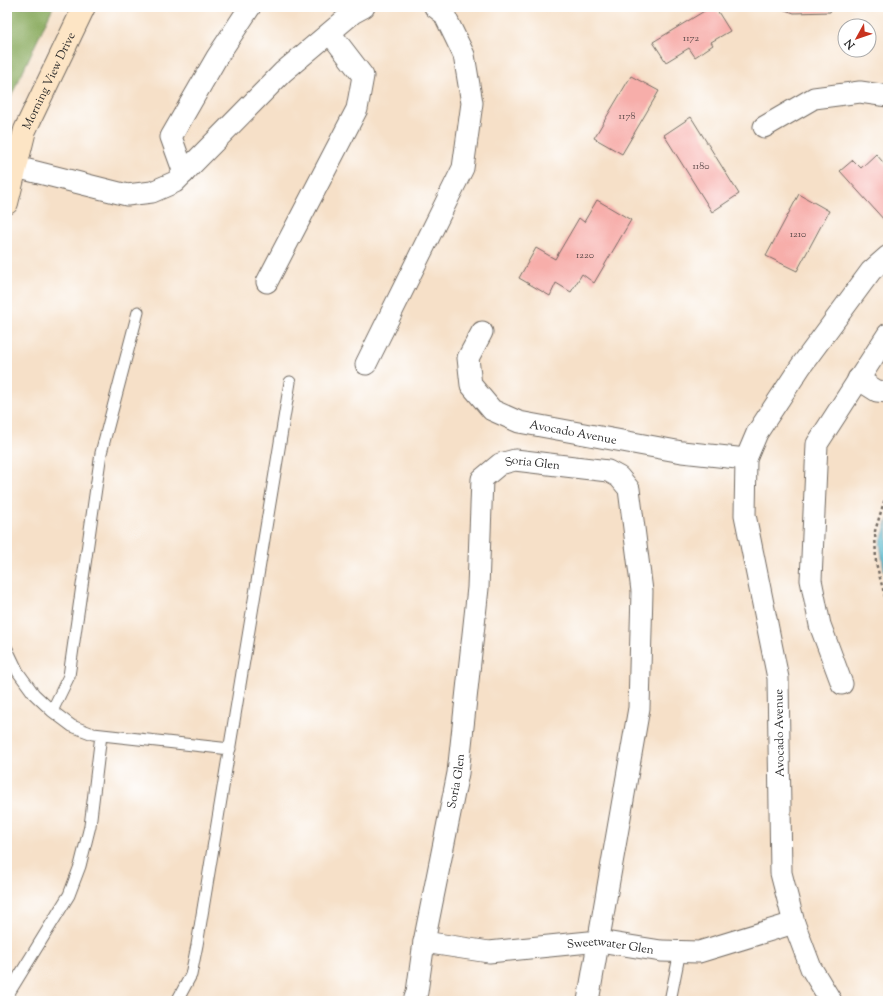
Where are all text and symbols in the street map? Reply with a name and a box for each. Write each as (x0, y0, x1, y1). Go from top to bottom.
north arrow (837, 18, 877, 58)
street label: Morning View Drive (19, 29, 81, 133)
house number: 1172 (683, 31, 700, 46)
text: N (841, 35, 860, 53)
house number: 1178 (619, 109, 635, 124)
house number: 1180 (692, 159, 710, 174)
house number: 1210 (790, 227, 806, 242)
house number: 1220 (576, 248, 594, 263)
street label: Avocado Avenue (528, 416, 619, 450)
street label: Soria Glen (503, 452, 561, 475)
street label: Avocado Avenue (770, 688, 790, 777)
street label: Soria Glen (443, 753, 470, 810)
street label: Sweetwater Glen (566, 933, 655, 960)

